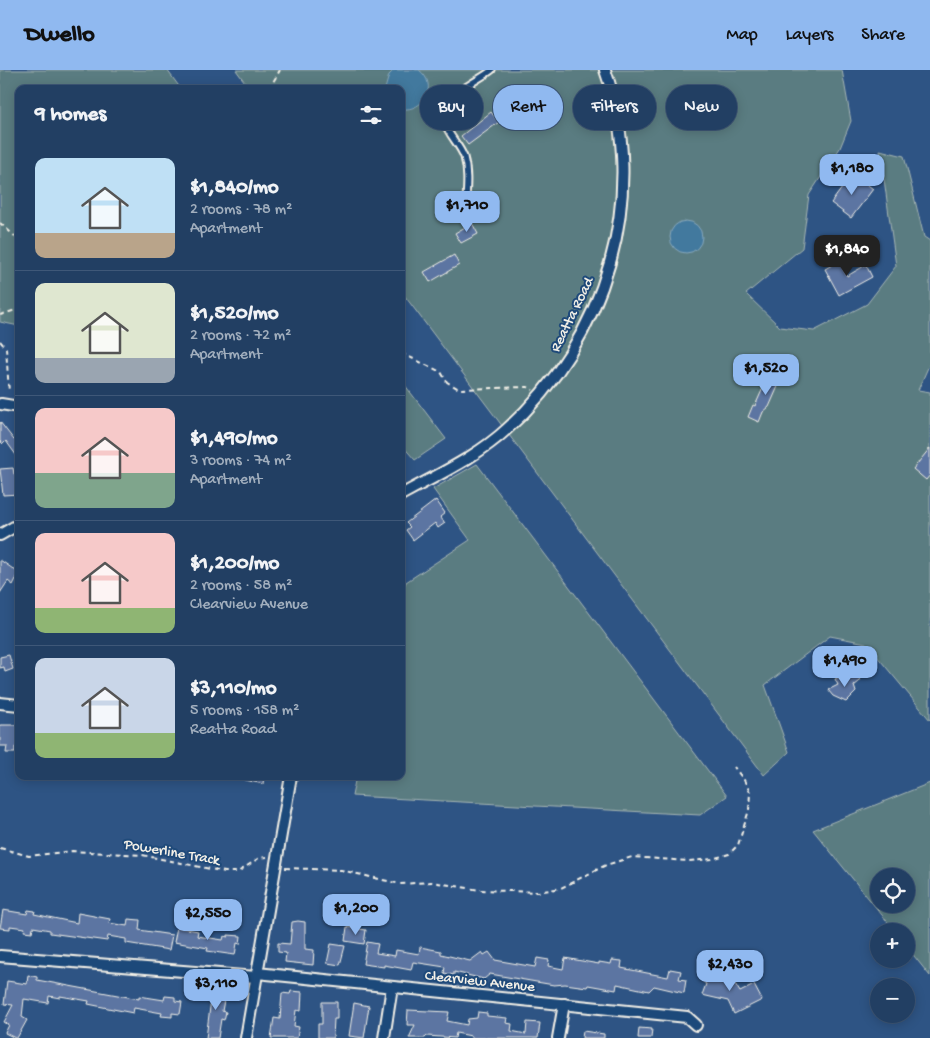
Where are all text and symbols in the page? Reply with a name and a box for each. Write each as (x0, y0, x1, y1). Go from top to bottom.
text: Dwello (25, 21, 95, 50)
text: Map (726, 25, 758, 46)
text: Layers (786, 25, 833, 46)
text: Share (861, 25, 905, 46)
chip: Buy (420, 85, 483, 130)
chip: Rent (493, 85, 563, 130)
chip: Filters (573, 85, 656, 130)
chip: New (666, 85, 737, 130)
icon: filters (357, 101, 385, 129)
text: 9 homes (35, 103, 106, 128)
pin: $1,180 (811, 154, 893, 196)
text: $1,180 (831, 160, 873, 179)
text: $1,840/mo (190, 176, 279, 201)
icon: home (75, 178, 135, 238)
pin: $1,710 (426, 190, 508, 233)
text: $1,710 (446, 197, 488, 216)
text: 2 rooms · 78 m² (190, 201, 292, 220)
text: Apartment (190, 220, 262, 239)
pin: $1,840 (806, 234, 888, 277)
text: $1,840 (825, 241, 869, 260)
street label: Reatta Road (547, 274, 599, 355)
text: $1,520/mo (190, 302, 279, 327)
icon: home (75, 303, 135, 363)
text: 2 rooms · 72 m² (190, 327, 291, 346)
text: Apartment (190, 346, 262, 365)
pin: $1,520 (725, 354, 807, 396)
text: $1,520 (744, 360, 788, 379)
text: $1,490/mo (190, 427, 278, 452)
icon: home (75, 428, 135, 488)
text: 3 rooms · 74 m² (190, 452, 292, 471)
text: Apartment (190, 471, 262, 490)
text: $1,200/mo (190, 552, 280, 577)
icon: home (75, 553, 135, 613)
text: 2 rooms · 58 m² (190, 577, 292, 596)
text: Clearview Avenue (190, 596, 308, 615)
pin: $1,490 (804, 646, 886, 688)
text: $1,490 (823, 652, 867, 671)
text: $3,110/mo (190, 677, 277, 702)
icon: home (75, 678, 135, 738)
text: 5 rooms · 158 m² (190, 702, 299, 721)
text: Reatta Road (190, 721, 276, 740)
street label: Powerline Track (121, 836, 222, 870)
map controls (870, 868, 915, 1023)
button: locate (870, 868, 915, 913)
pin: $1,200 (315, 894, 397, 936)
pin: $2,550 (167, 898, 249, 941)
text: $1,200 (334, 900, 378, 919)
text: $2,550 (185, 905, 231, 924)
button: + (870, 923, 915, 968)
pin: $2,430 (689, 950, 771, 992)
text: $2,430 (707, 956, 753, 975)
street label: Clearview Avenue (424, 967, 536, 997)
pin: $3,110 (175, 968, 257, 1011)
text: $3,110 (195, 975, 237, 994)
button: − (870, 978, 915, 1023)

